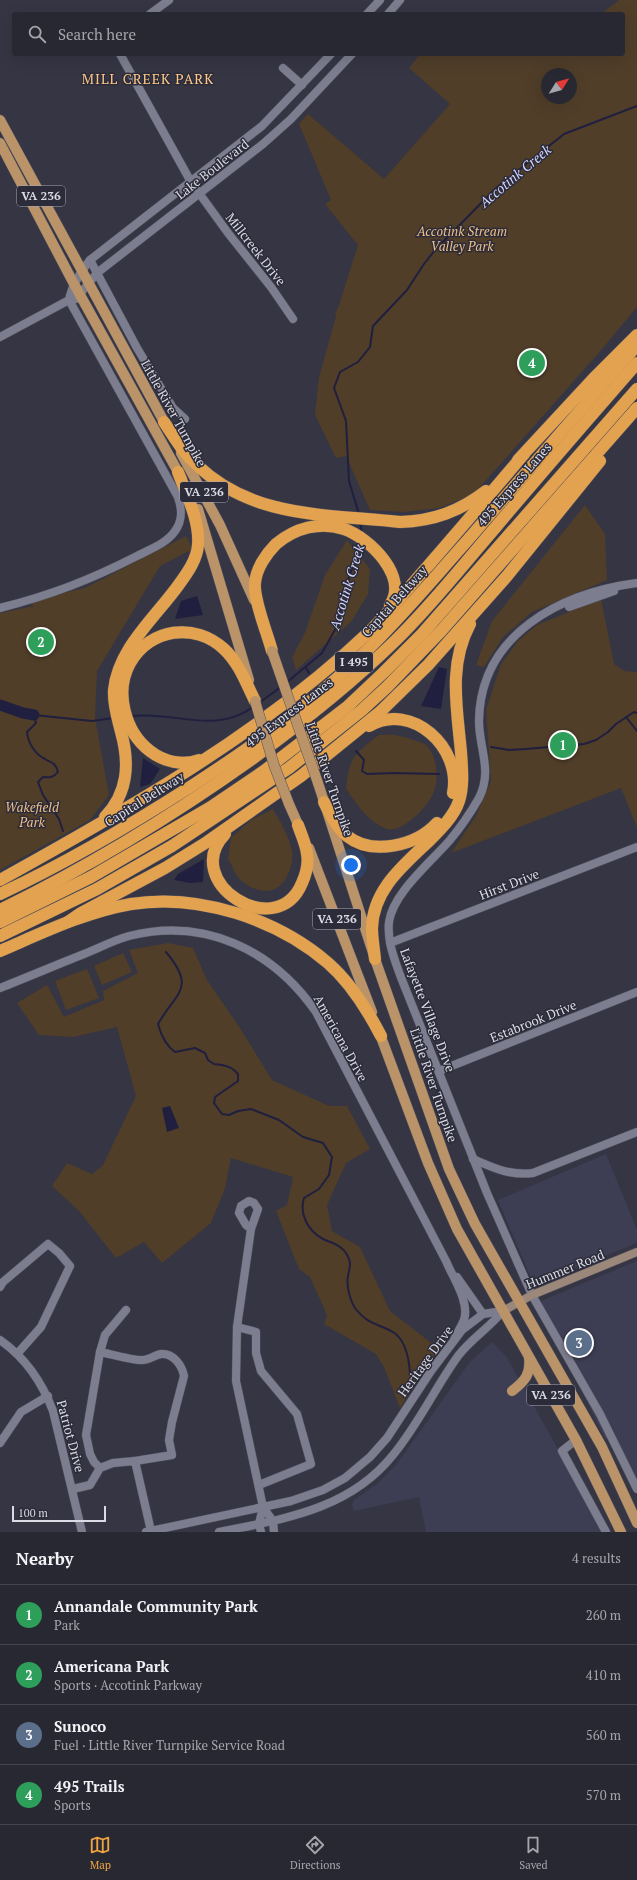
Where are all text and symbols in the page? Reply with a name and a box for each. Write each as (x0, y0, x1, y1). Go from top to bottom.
search box (12, 12, 625, 56)
icon: search (26, 23, 48, 45)
text: Search here (58, 24, 136, 44)
north arrow (541, 68, 577, 104)
district label: MILL CREEK PARK (82, 69, 214, 88)
street label: Lake Boulevard (172, 135, 252, 203)
water label: Accotink Creek (474, 140, 555, 212)
road number: VA 236 (17, 186, 65, 206)
street label: Millcreek Drive (222, 209, 290, 289)
park label: Accotink Stream Valley Park (416, 222, 507, 255)
pin: 4 (519, 348, 545, 378)
street label: Little River Turnpike (137, 356, 211, 470)
street label: 495 Express Lanes (473, 438, 555, 530)
road number: VA 236 (180, 482, 228, 502)
water label: Accotink Creek (324, 542, 369, 633)
street label: Capital Beltway (357, 561, 431, 641)
pin: 2 (28, 627, 54, 657)
road number: I 495 (335, 652, 373, 672)
street label: 495 Express Lanes (242, 673, 336, 751)
street label: Little River Turnpike (302, 719, 358, 839)
pin: 1 (550, 730, 576, 760)
street label: Capital Beltway (101, 767, 188, 831)
park label: Wakefield Park (5, 798, 60, 831)
your location (341, 855, 361, 875)
street label: Hirst Drive (476, 864, 542, 904)
road number: VA 236 (313, 909, 361, 929)
street label: Lafayette Village Drive (396, 945, 460, 1075)
street label: Americana Drive (310, 991, 372, 1085)
street label: Estabrook Drive (487, 995, 579, 1047)
street label: Little River Turnpike (406, 1025, 462, 1145)
street label: Hummer Road (523, 1245, 607, 1293)
street label: Heritage Drive (393, 1322, 457, 1400)
pin: 3 (566, 1328, 592, 1358)
road number: VA 236 (527, 1385, 575, 1405)
street label: Patriot Drive (53, 1398, 89, 1474)
scale bar (12, 1504, 106, 1523)
text: 100 m (18, 1506, 48, 1520)
text: Nearby (16, 1547, 74, 1570)
text: 4 results (572, 1549, 621, 1567)
text: Annandale Community Park (54, 1596, 258, 1616)
text: 1 (25, 1606, 33, 1624)
text: 260 m (586, 1606, 621, 1624)
text: Park (54, 1616, 80, 1634)
text: Americana Park (54, 1656, 169, 1676)
text: 2 (25, 1666, 33, 1684)
text: 410 m (586, 1666, 621, 1684)
text: Sports · Accotink Parkway (54, 1676, 202, 1694)
text: Sunoco (54, 1716, 106, 1736)
text: 3 (25, 1726, 33, 1744)
text: 560 m (586, 1726, 621, 1744)
text: Fuel · Little River Turnpike Service Road (54, 1736, 285, 1754)
text: 495 Trails (54, 1776, 125, 1796)
text: 4 (25, 1786, 33, 1804)
text: 570 m (586, 1786, 621, 1804)
text: Sports (54, 1796, 91, 1814)
tab: Map (89, 1834, 111, 1872)
tab: Directions (290, 1834, 341, 1872)
tab: Saved (519, 1834, 548, 1872)

